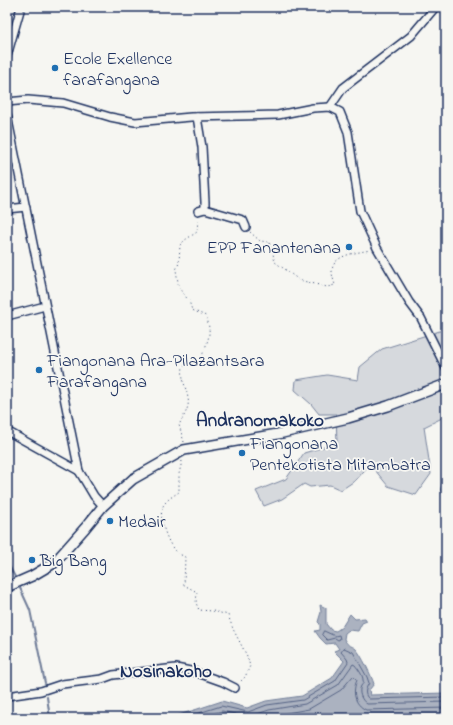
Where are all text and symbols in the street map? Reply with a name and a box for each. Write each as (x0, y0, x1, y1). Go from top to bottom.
place label: Ecole Exellence farafangana (63, 47, 173, 95)
marker: Ecole Exellence farafangana (50, 63, 60, 73)
place label: EPP Fanantenana (207, 236, 341, 262)
marker: EPP Fanantenana (344, 242, 354, 252)
place label: Fiangonana Ara-Pilazantsara Farafangana (46, 349, 264, 397)
marker: Fiangonana Ara-Pilazantsara Farafangana (34, 365, 44, 375)
district label: Andranomakoko (196, 408, 324, 435)
place label: Fiangonana Pentekotista Mitambatra (249, 432, 431, 479)
marker: Fiangonana Pentekotista Mitambatra (237, 448, 247, 458)
place label: Medair (118, 510, 166, 536)
marker: Medair (105, 516, 115, 526)
place label: Big Bang (39, 549, 107, 576)
marker: Big Bang (27, 555, 37, 565)
district label: Nosinakoho (120, 659, 212, 686)

